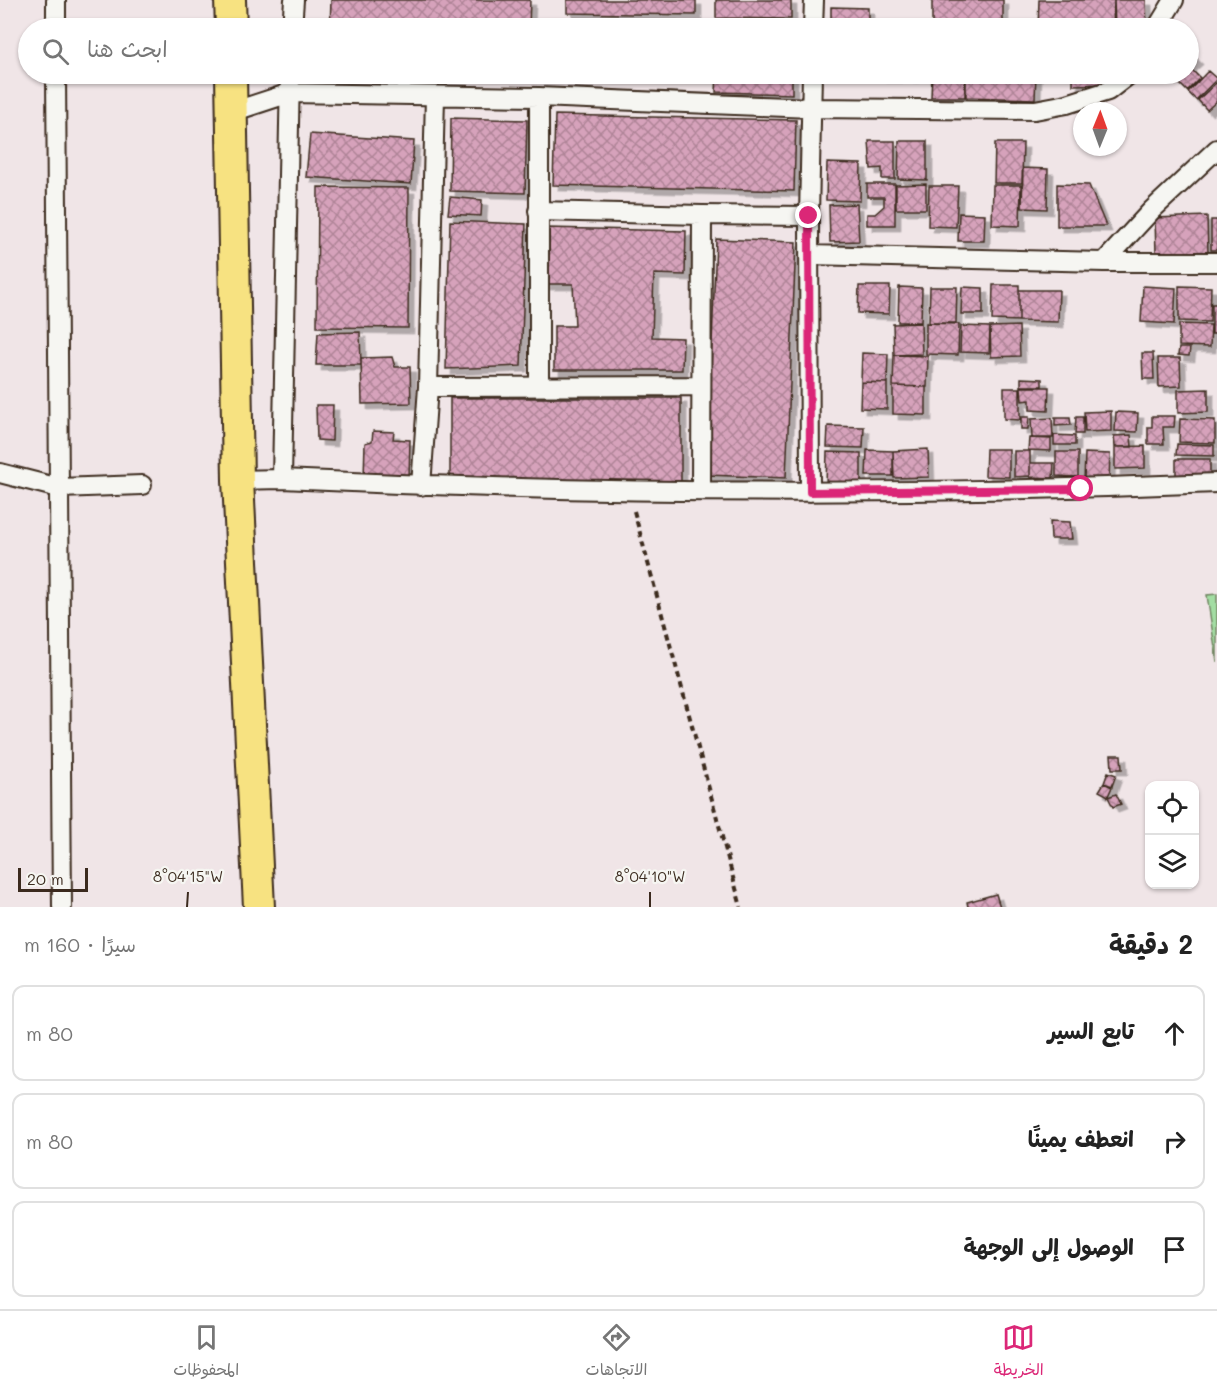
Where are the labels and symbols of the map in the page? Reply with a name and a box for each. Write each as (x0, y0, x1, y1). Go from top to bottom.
north arrow (1073, 102, 1127, 156)
route end (795, 202, 821, 228)
route start (1067, 475, 1093, 501)
scale bar (18, 865, 88, 892)
text: 8°04'15"W (153, 866, 223, 886)
text: 8°04'10"W (615, 866, 685, 886)

